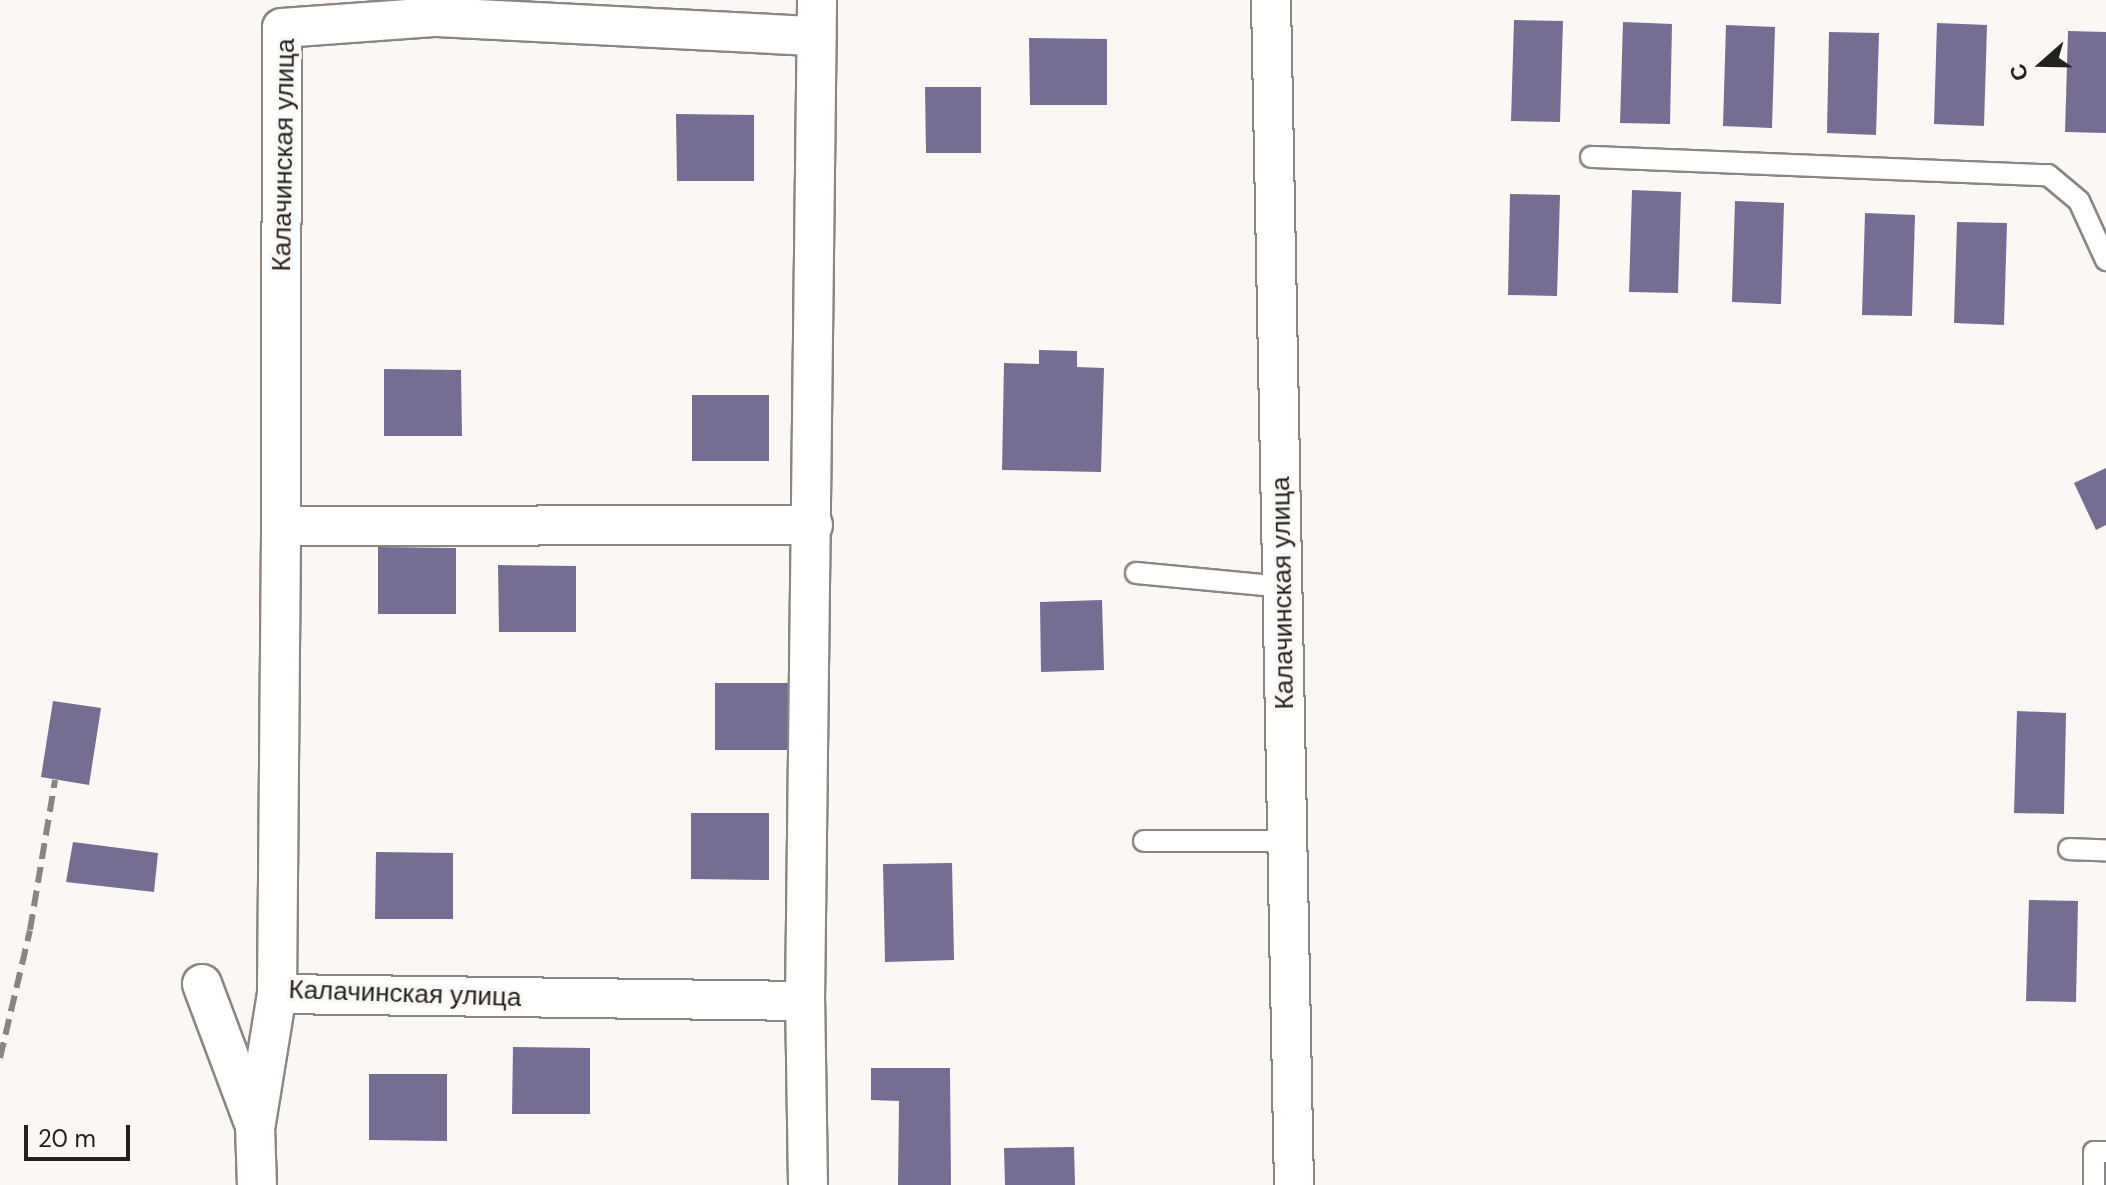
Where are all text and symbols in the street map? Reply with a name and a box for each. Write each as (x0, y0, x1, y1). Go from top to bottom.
north arrow (2002, 24, 2082, 104)
street label: Калачинская улица (266, 38, 302, 272)
text: С (2003, 60, 2035, 85)
street label: Калачинская улица (1265, 476, 1301, 710)
street label: Калачинская улица (288, 974, 522, 1014)
scale bar (28, 1109, 134, 1159)
text: 20 m (38, 1123, 96, 1154)

